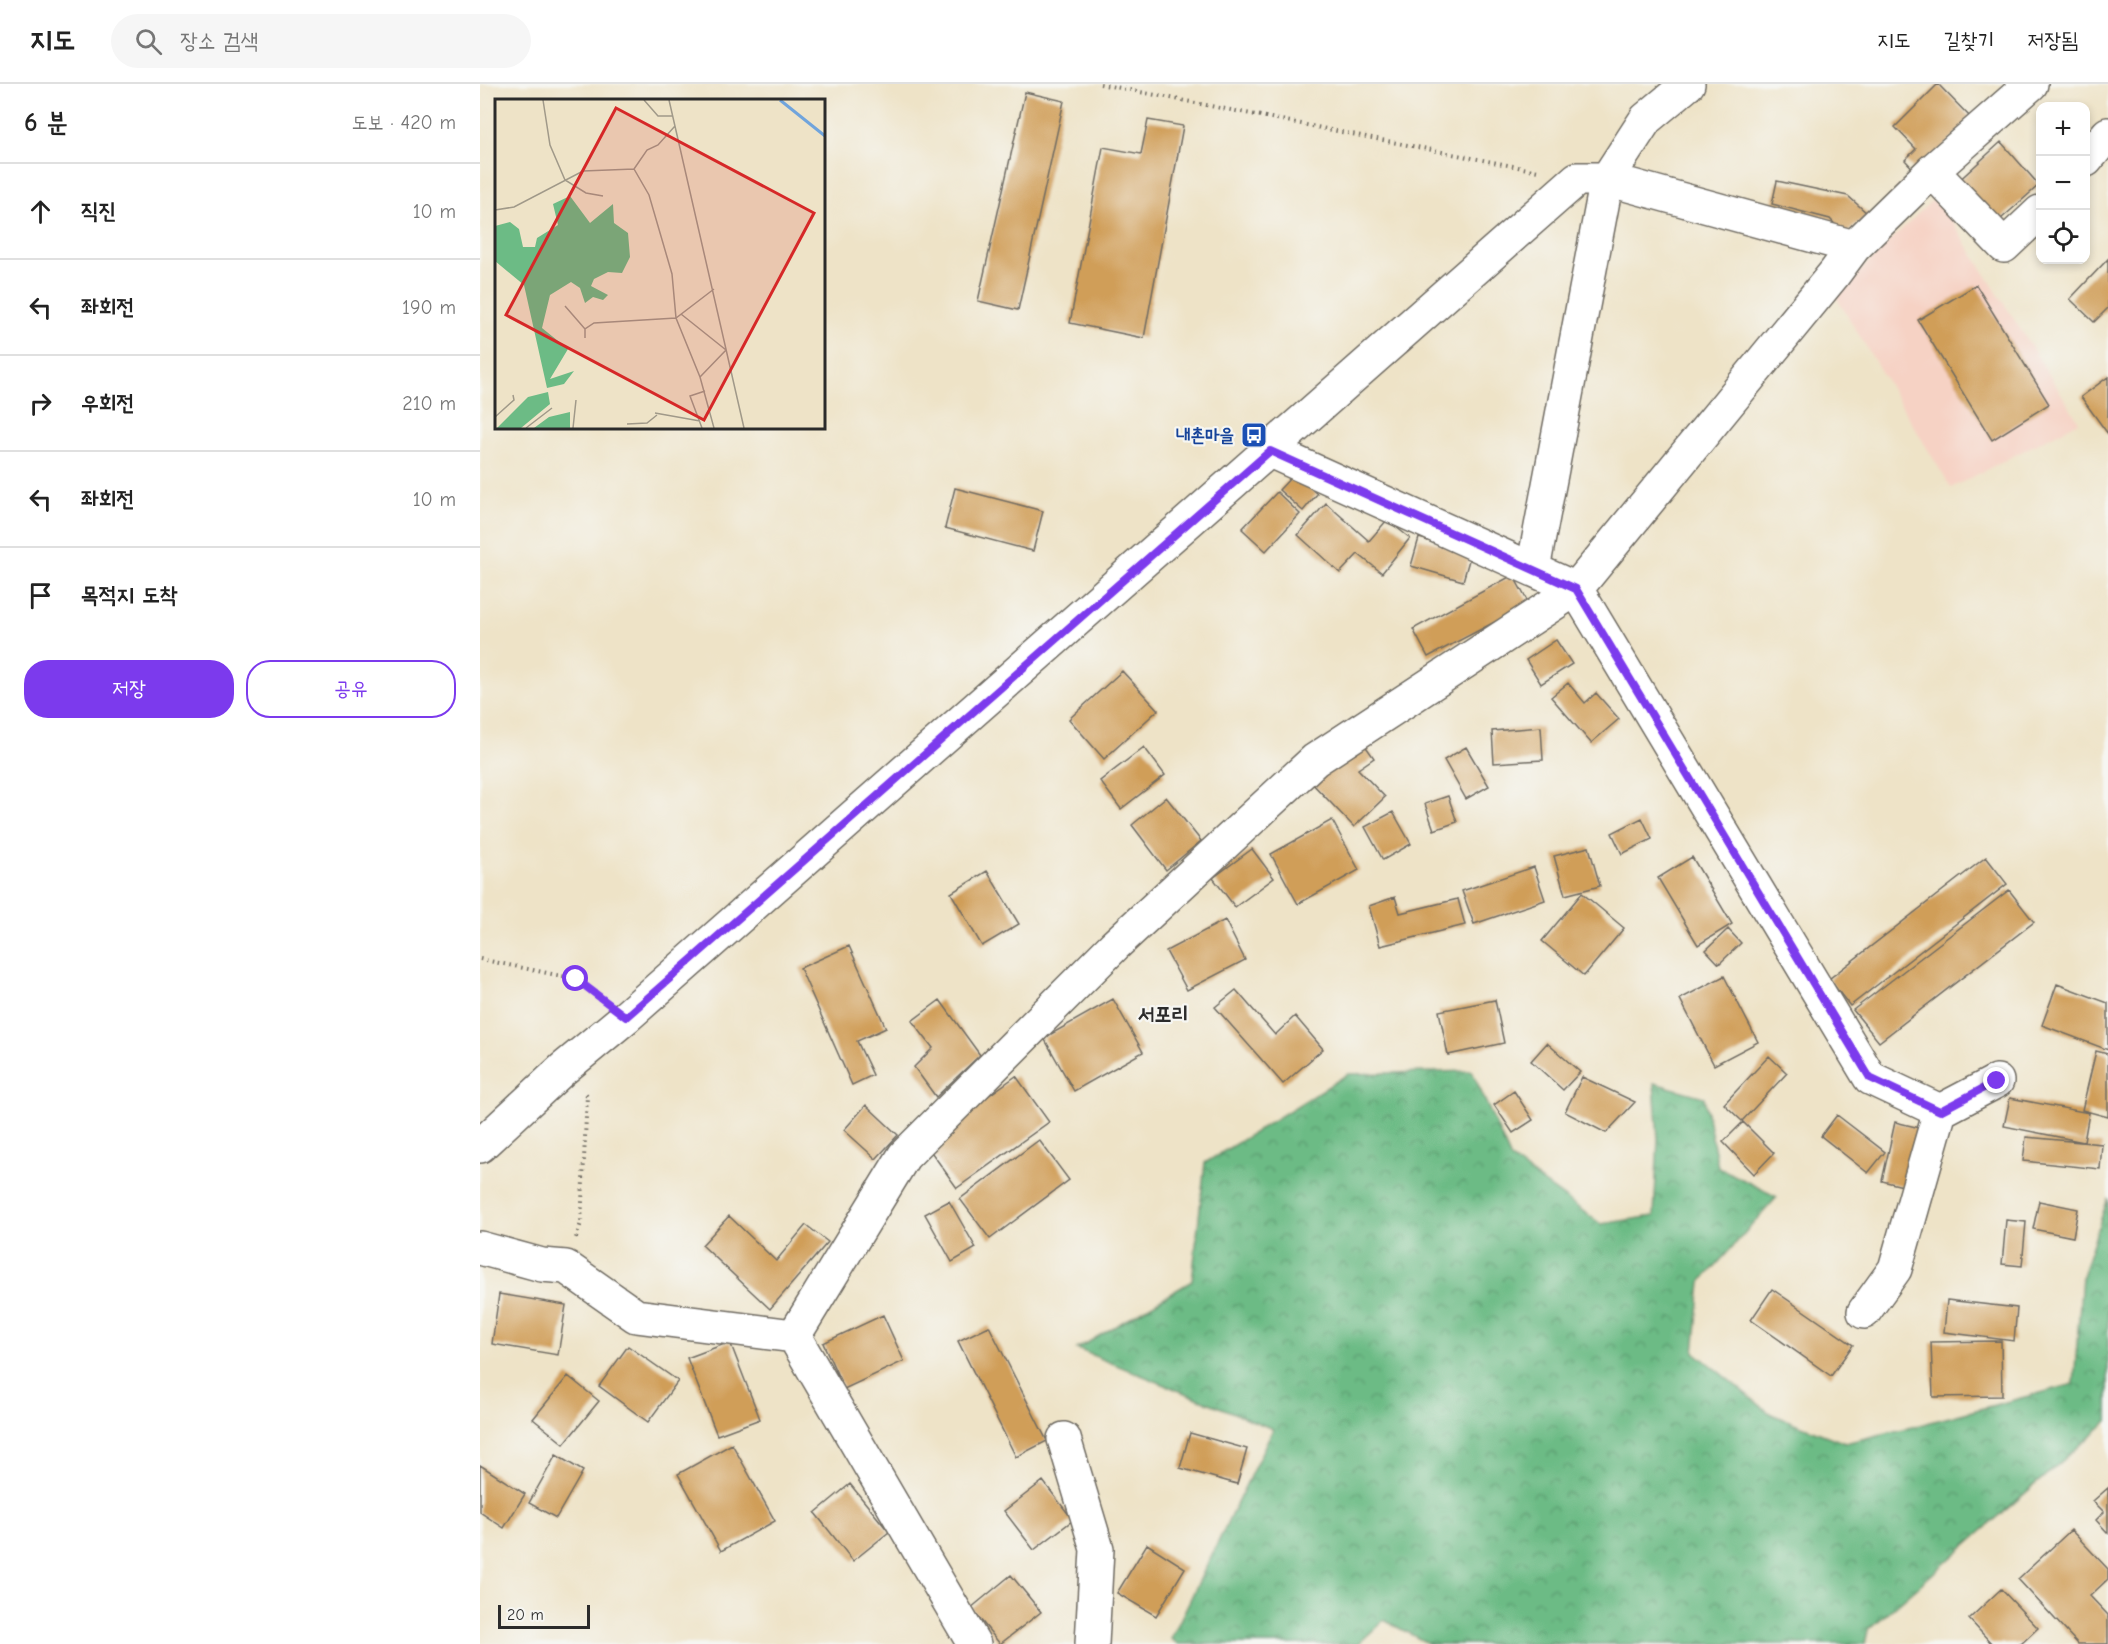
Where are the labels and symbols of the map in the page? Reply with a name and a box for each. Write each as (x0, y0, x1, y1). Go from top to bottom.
inset map (495, 99, 825, 429)
bus stop icon: 내촌마을 (1239, 420, 1269, 450)
place label: 내촌마을 (1176, 425, 1234, 446)
route start (562, 965, 588, 991)
district label: 서포리 (1138, 1002, 1188, 1026)
route end (1983, 1067, 2009, 1093)
scale bar (498, 1602, 590, 1630)

